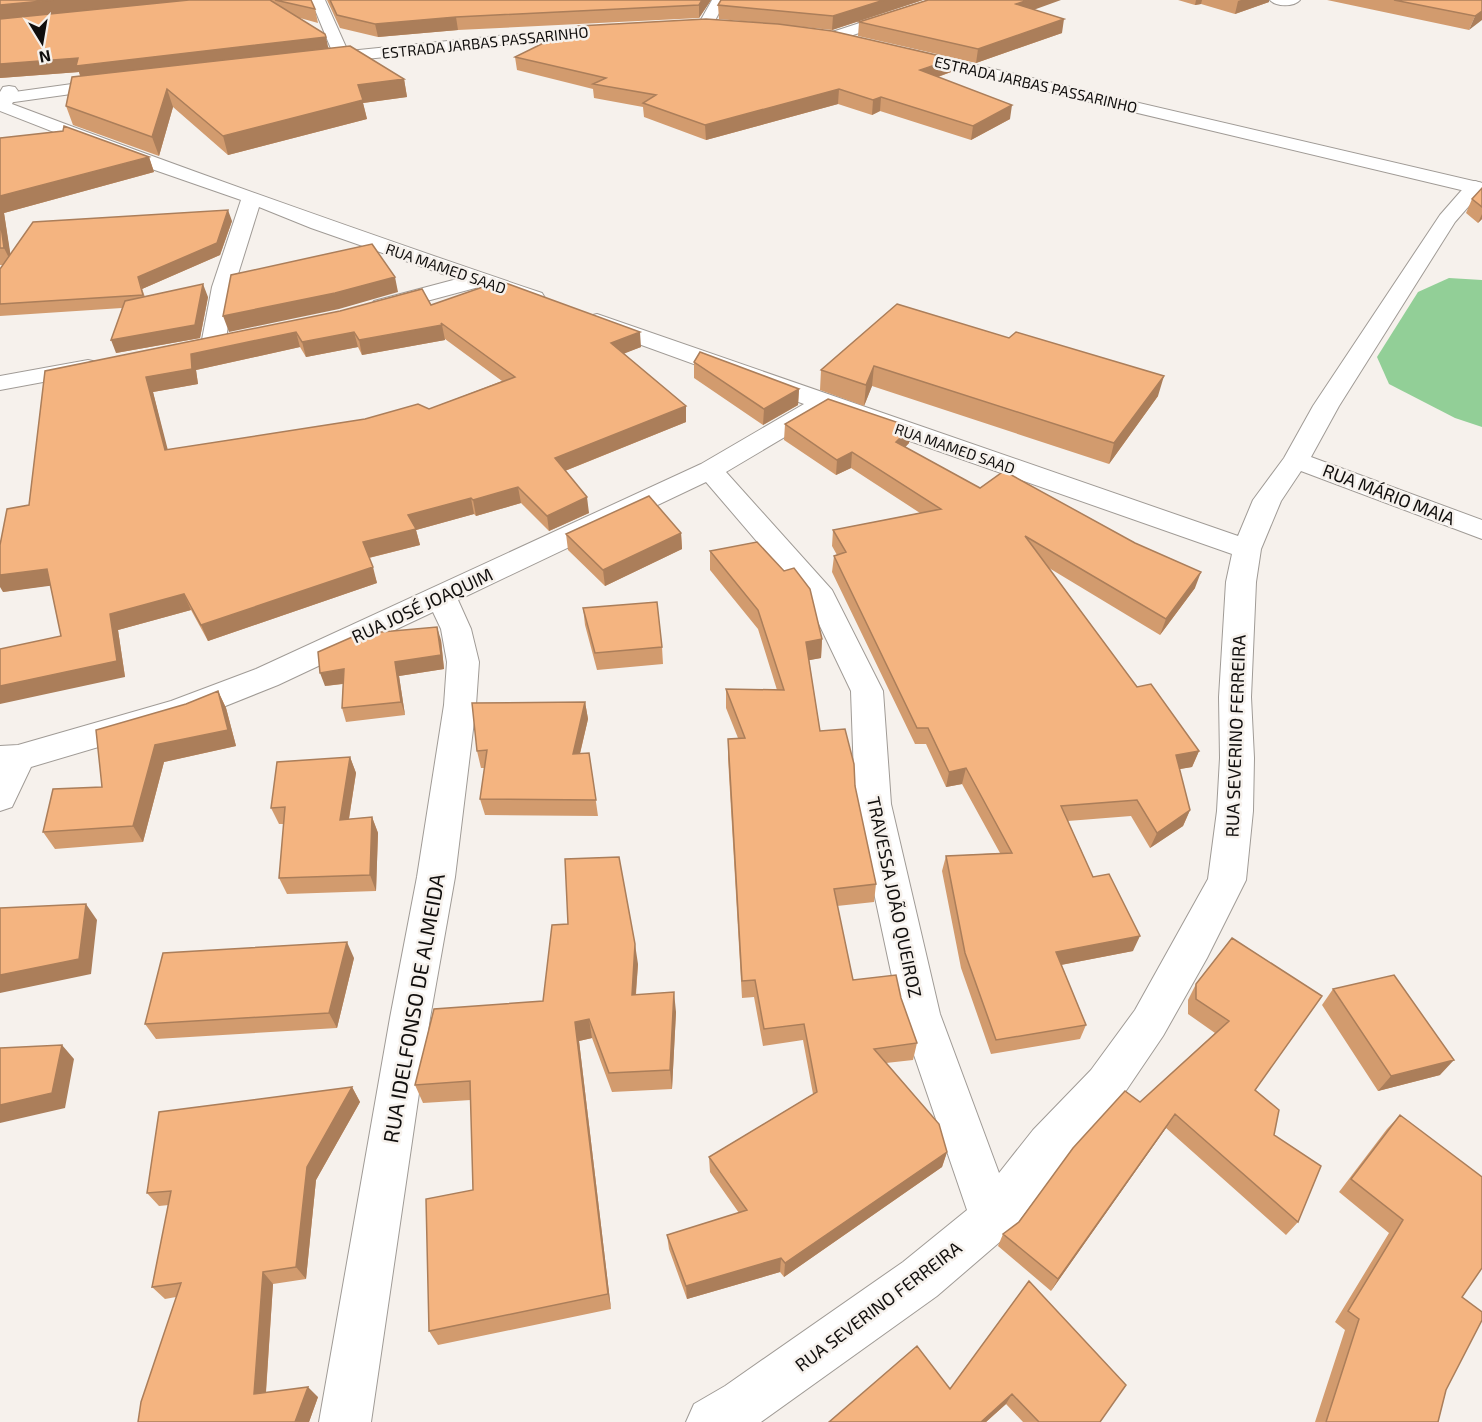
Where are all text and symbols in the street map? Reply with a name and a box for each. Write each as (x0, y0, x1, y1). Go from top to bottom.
north arrow (12, 12, 72, 72)
street label: ESTRADA JARBAS PASSARINHO (381, 22, 589, 62)
text: N (37, 47, 52, 68)
street label: ESTRADA JARBAS PASSARINHO (933, 52, 1139, 116)
street label: RUA MAMED SAAD (384, 239, 508, 297)
street label: RUA MAMED SAAD (893, 419, 1017, 477)
street label: RUA MÁRIO MAIA (1320, 459, 1459, 530)
street label: RUA JOSÉ JOAQUIM (348, 563, 496, 647)
street label: RUA SEVERINO FERREIRA (1220, 634, 1250, 838)
street label: TRAVESSA JOÃO QUEIROZ (863, 794, 927, 1000)
street label: RUA IDELFONSO DE ALMEIDA (377, 871, 449, 1145)
street label: RUA SEVERINO FERREIRA (790, 1236, 966, 1376)

